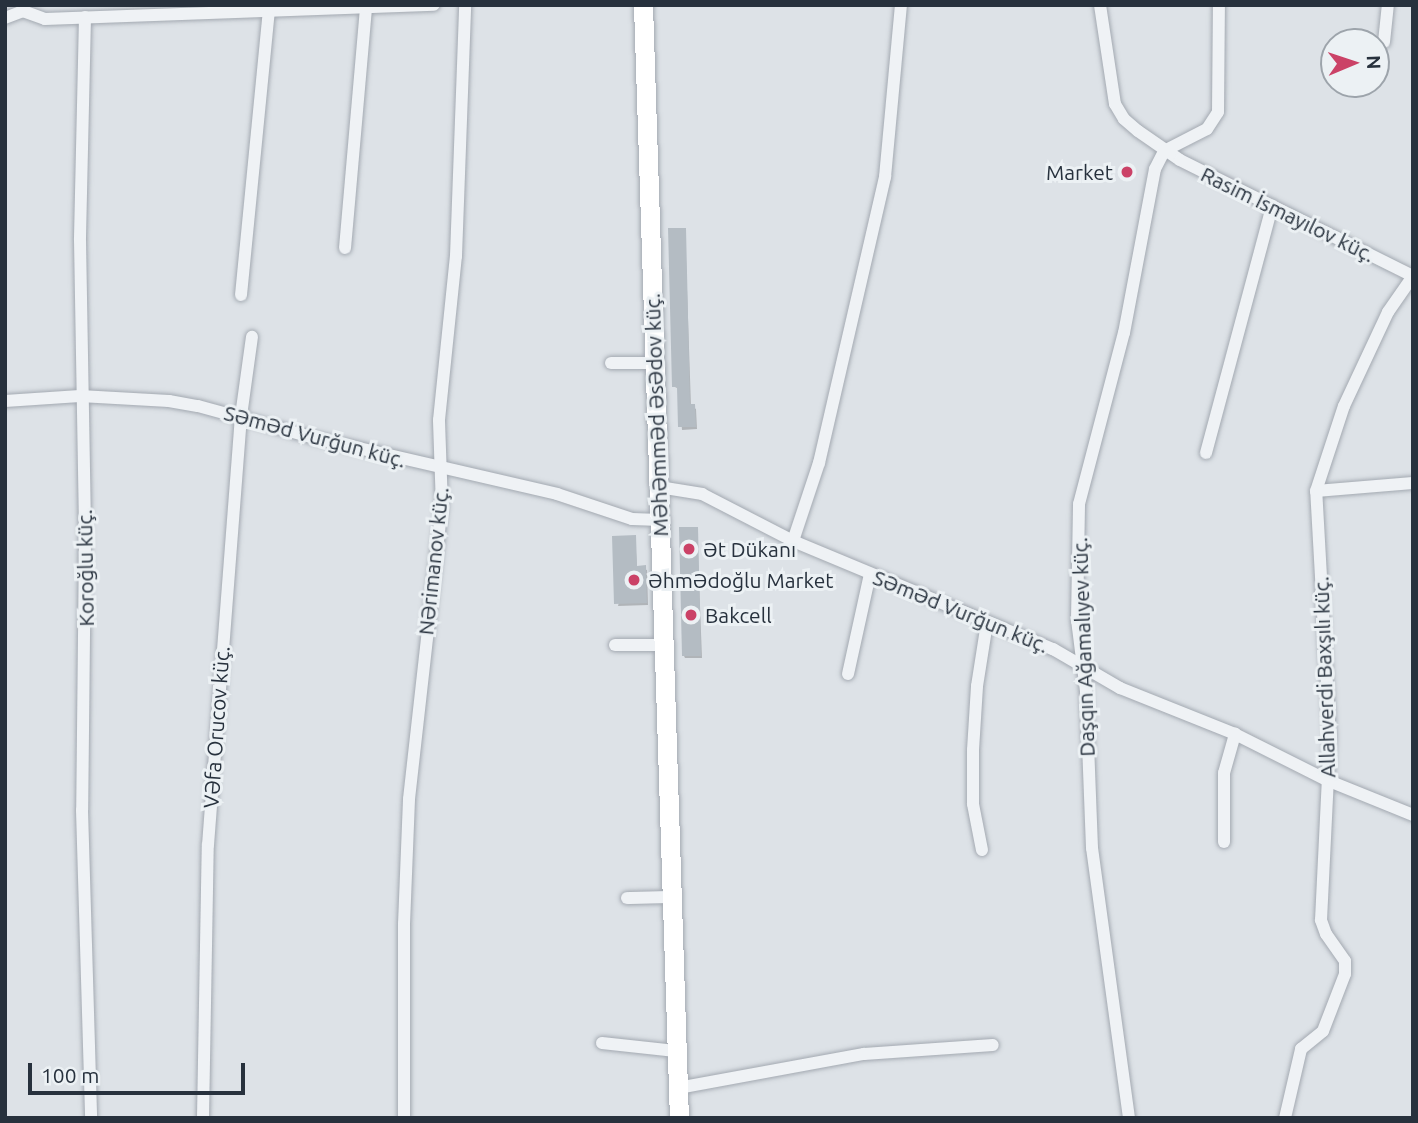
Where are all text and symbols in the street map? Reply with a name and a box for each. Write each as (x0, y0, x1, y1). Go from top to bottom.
north arrow (1320, 28, 1390, 98)
text: N (1363, 55, 1385, 70)
place label: Market (1046, 159, 1113, 185)
street label: Rasim İsmayılov küç. (1197, 161, 1379, 267)
marker: Market (1119, 164, 1135, 180)
street label: Məhəmməd Əsədov küç. (639, 293, 673, 537)
street label: Səməd Vurğun küç. (221, 400, 409, 472)
street label: Nərimanov küç. (413, 486, 453, 636)
street label: Koroğlu küç. (71, 509, 99, 627)
place label: Ət Dükanı (703, 536, 796, 562)
street label: Daşqın Ağamalıyev küç. (1067, 537, 1099, 757)
marker: Ət Dükanı (681, 541, 697, 557)
street label: Səməd Vurğun küç. (870, 564, 1052, 658)
place label: Əhmədoğlu Market (648, 567, 833, 593)
marker: Əhmədoğlu Market (626, 572, 642, 588)
street label: Allahverdi Baxşılı küç. (1308, 576, 1340, 778)
place label: Bakcell (705, 602, 772, 628)
marker: Bakcell (683, 607, 699, 623)
street label: Vəfa Orucov küç. (198, 645, 234, 809)
scale bar (32, 1050, 248, 1094)
text: 100 m (41, 1063, 99, 1087)

